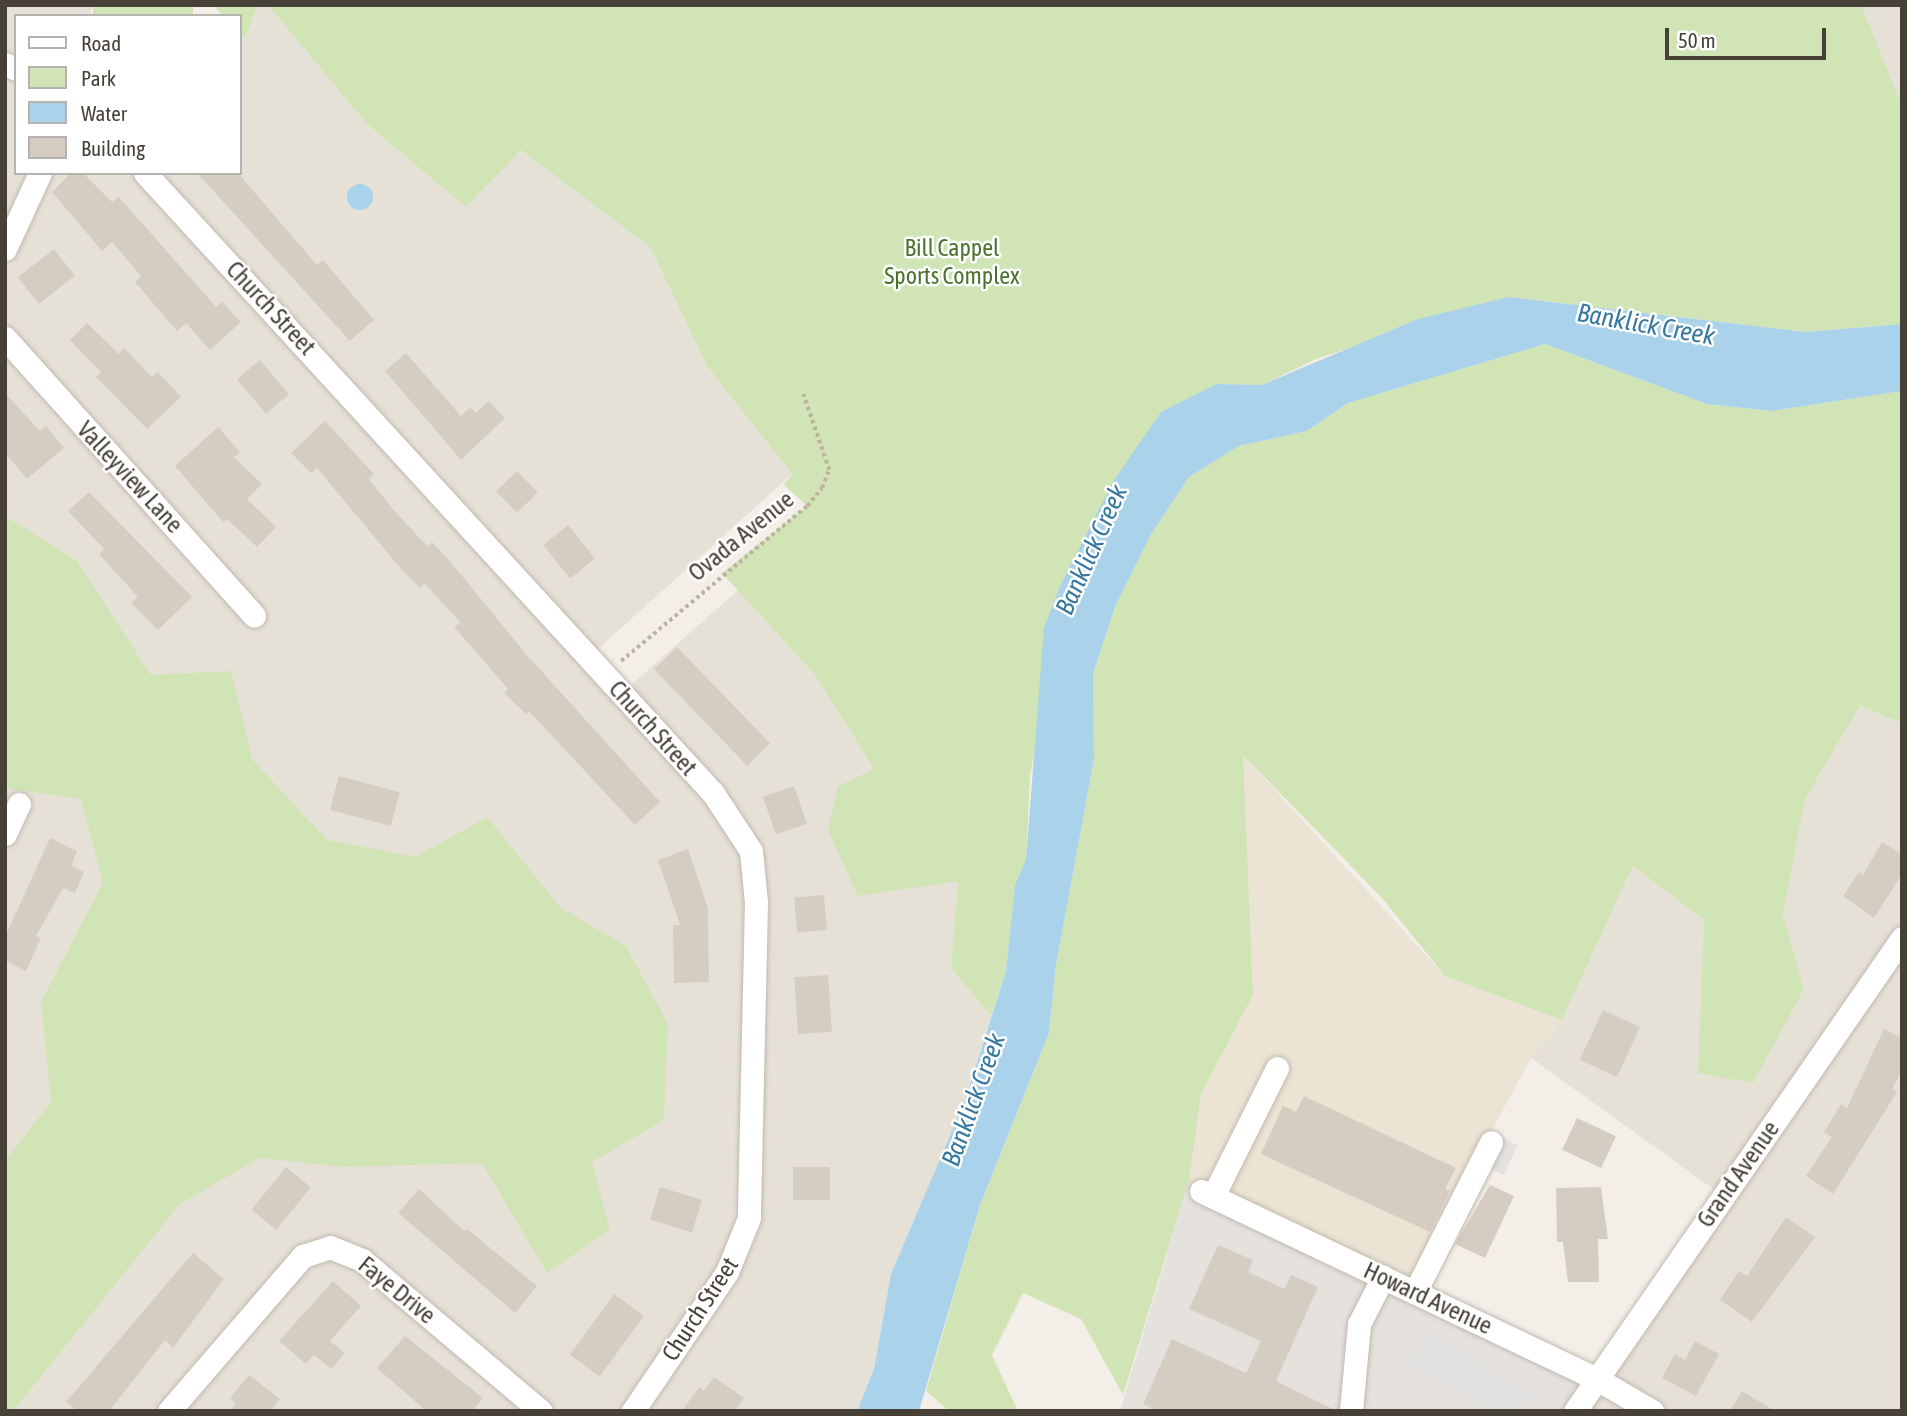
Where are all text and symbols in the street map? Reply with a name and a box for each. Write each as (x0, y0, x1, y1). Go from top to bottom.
legend (14, 14, 242, 175)
scale bar (1669, 14, 1830, 58)
text: 50 m (1678, 28, 1716, 52)
text: Road (81, 31, 121, 55)
text: Park (81, 66, 116, 90)
text: Water (81, 101, 127, 125)
text: Building (81, 136, 145, 160)
park label: Bill Cappel Sports Complex (884, 234, 1020, 290)
street label: Church Street (220, 255, 322, 361)
water label: Banklick Creek (1575, 298, 1717, 352)
street label: Valleyview Lane (71, 415, 189, 539)
water label: Banklick Creek (1049, 480, 1135, 620)
street label: Ovada Avenue (683, 485, 799, 587)
street label: Church Street (603, 675, 703, 781)
water label: Banklick Creek (936, 1029, 1012, 1171)
street label: Grand Avenue (1691, 1115, 1785, 1233)
street label: Faye Drive (353, 1250, 441, 1330)
street label: Church Street (656, 1252, 744, 1366)
street label: Howard Avenue (1359, 1256, 1497, 1340)

